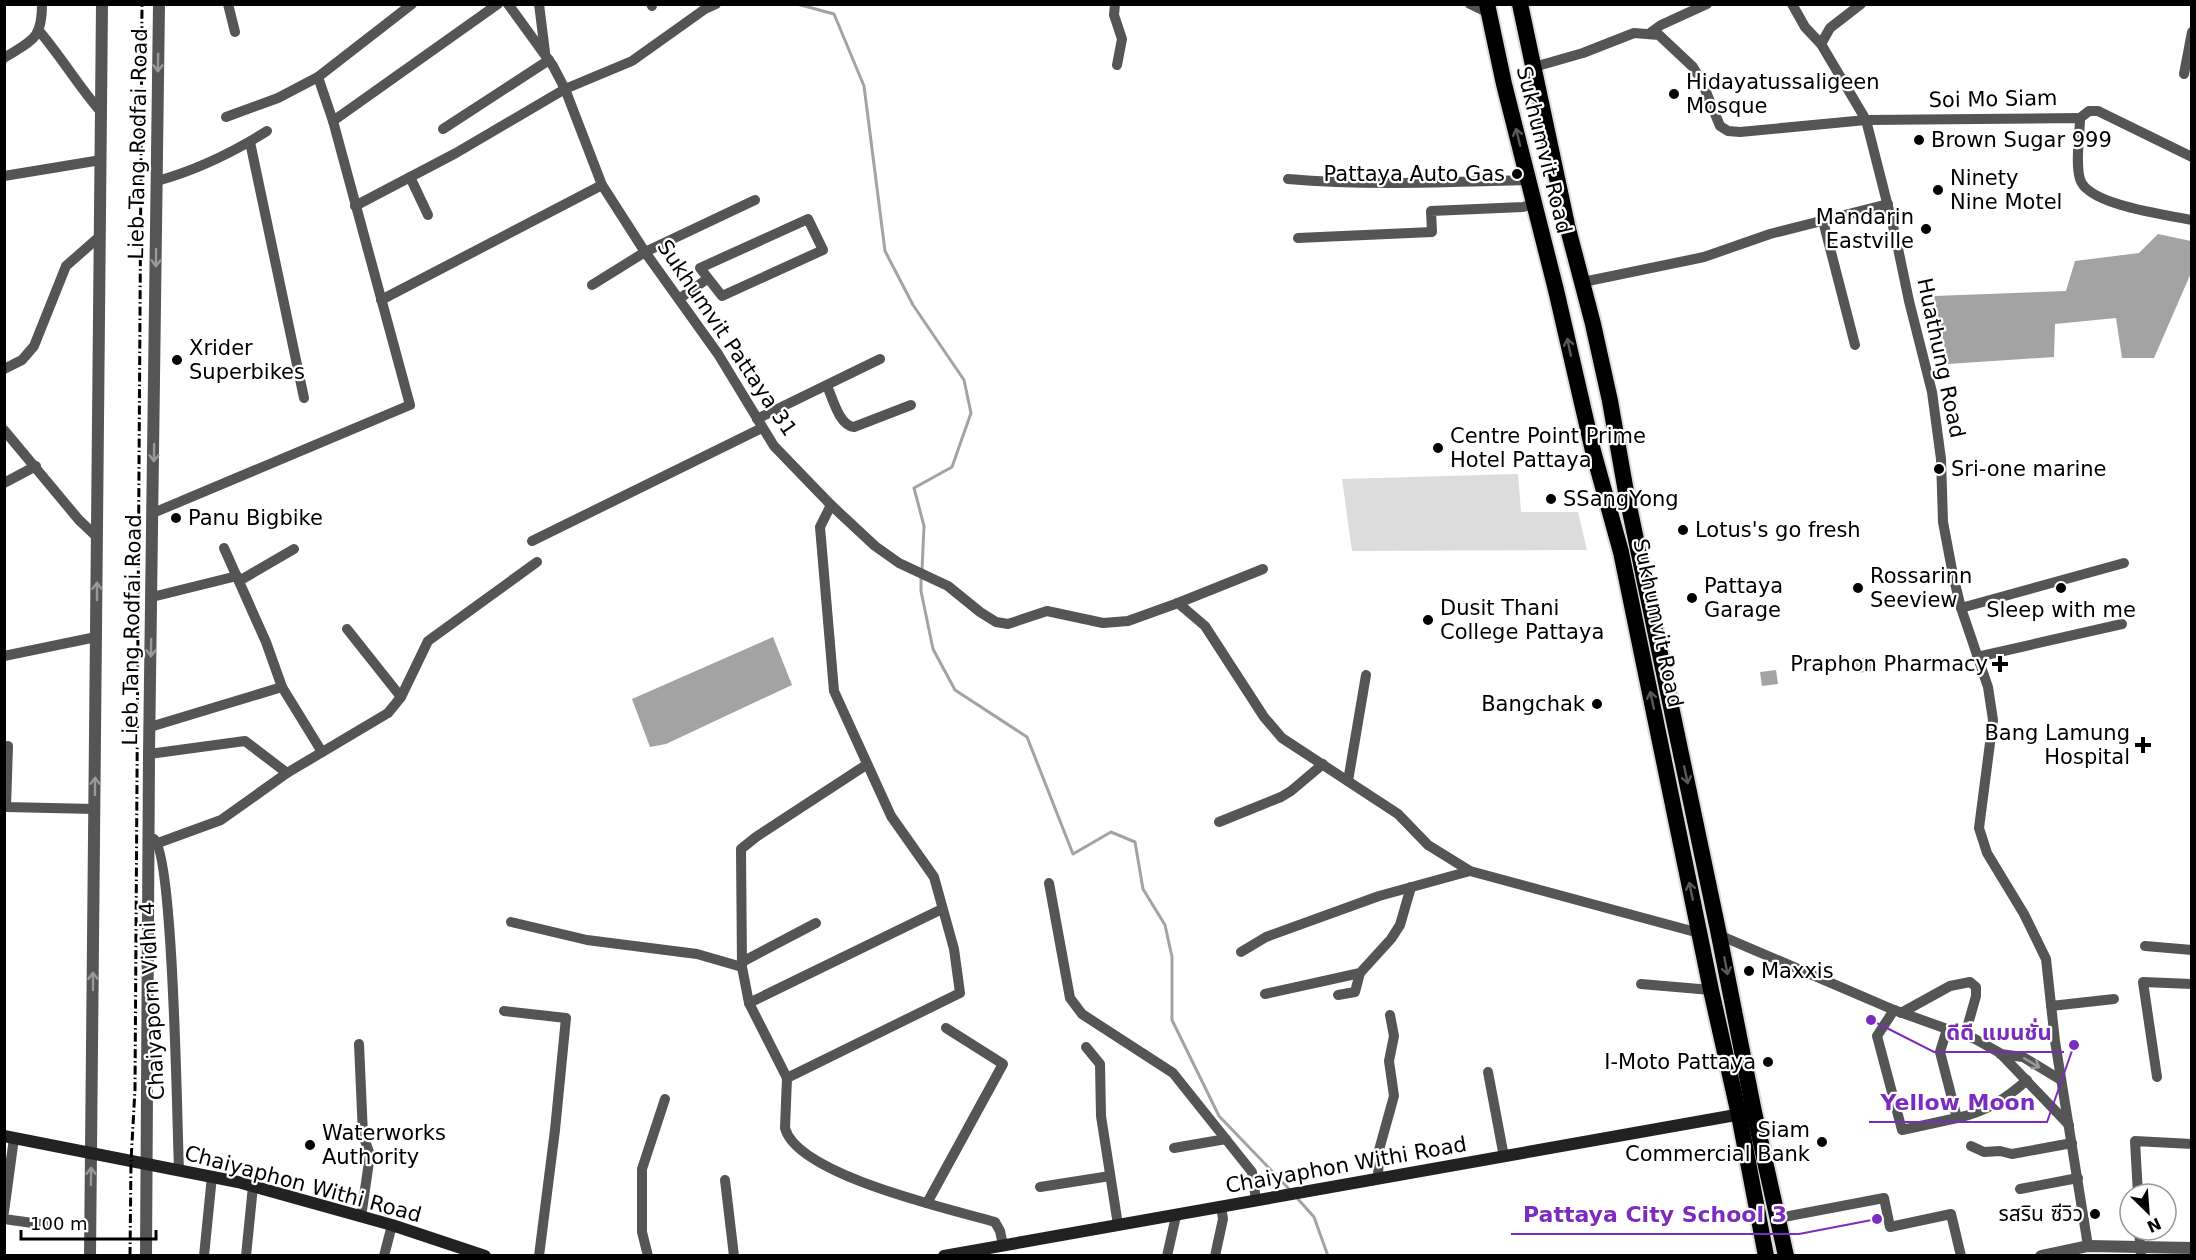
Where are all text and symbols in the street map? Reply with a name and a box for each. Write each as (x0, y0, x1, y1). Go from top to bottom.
street label: Lieb Tang Rodfai Road (124, 28, 152, 260)
one-way arrow (153, 52, 164, 72)
street label: Sukhumvit Road (1512, 64, 1576, 236)
place label: Hidayatussaligeen Mosque (1686, 70, 1880, 118)
street label: Soi Mo Siam (1928, 86, 2058, 112)
marker: Hidayatussaligeen Mosque (1667, 87, 1681, 101)
one-way arrow (1511, 128, 1523, 147)
place label: Brown Sugar 999 (1931, 128, 2112, 152)
marker: Brown Sugar 999 (1912, 133, 1926, 147)
place label: Pattaya Auto Gas (1324, 162, 1505, 186)
place label: Ninety Nine Motel (1950, 166, 2062, 214)
marker: Pattaya Auto Gas (1510, 167, 1524, 181)
marker: Ninety Nine Motel (1931, 183, 1945, 197)
place label: Mandarin Eastville (1816, 205, 1914, 253)
marker: Mandarin Eastville (1919, 222, 1933, 236)
street label: Sukhumvit Pattaya 31 (652, 235, 802, 441)
one-way arrow (150, 247, 162, 267)
street label: Huathung Road (1912, 276, 1970, 440)
place label: Xrider Superbikes (189, 336, 305, 384)
one-way arrow (1562, 338, 1574, 357)
marker: Xrider Superbikes (170, 353, 184, 367)
place label: Centre Point Prime Hotel Pattaya (1450, 424, 1646, 472)
marker: Centre Point Prime Hotel Pattaya (1431, 441, 1445, 455)
one-way arrow (148, 442, 160, 462)
place label: Sri-one marine (1951, 457, 2107, 481)
marker: Sri-one marine (1932, 462, 1946, 476)
place label: SSangYong (1563, 487, 1679, 511)
marker: SSangYong (1544, 492, 1558, 506)
place label: Panu Bigbike (188, 506, 323, 530)
marker: Panu Bigbike (169, 511, 183, 525)
street label: Lieb Tang Rodfai Road (118, 514, 146, 746)
place label: Lotus's go fresh (1695, 518, 1861, 542)
marker: Lotus's go fresh (1676, 523, 1690, 537)
street label: Sukhumvit Road (1628, 537, 1688, 709)
place label: Rossarinn Seeview (1870, 564, 1972, 612)
place label: Pattaya Garage (1704, 574, 1783, 622)
marker: Rossarinn Seeview (1851, 581, 1865, 595)
marker: Sleep with me (2054, 581, 2068, 595)
one-way arrow (91, 582, 102, 602)
marker: Pattaya Garage (1685, 591, 1699, 605)
place label: Dusit Thani College Pattaya (1440, 596, 1604, 644)
place label: Sleep with me (1986, 598, 2136, 622)
marker: Dusit Thani College Pattaya (1421, 613, 1435, 627)
one-way arrow (145, 637, 157, 657)
place label: Praphon Pharmacy (1790, 652, 1988, 676)
marker: Praphon Pharmacy (1993, 657, 2007, 671)
one-way arrow (1645, 691, 1657, 710)
place label: Bangchak (1481, 692, 1586, 716)
marker: Bangchak (1590, 697, 1604, 711)
place label: Bang Lamung Hospital (1984, 721, 2130, 769)
marker: Bang Lamung Hospital (2134, 736, 2152, 754)
one-way arrow (1681, 765, 1692, 784)
one-way arrow (89, 777, 100, 797)
one-way arrow (1685, 882, 1696, 902)
street label: Chaiyaporn Vidhi 4 (135, 901, 169, 1101)
one-way arrow (1721, 956, 1732, 975)
place label: Maxxis (1761, 959, 1834, 983)
marker: Maxxis (1742, 964, 1756, 978)
one-way arrow (87, 972, 99, 992)
callout: ดีดี แมนชั่น (1934, 1012, 2064, 1052)
text: ดีดี แมนชั่น (1946, 1018, 2052, 1045)
place label: I-Moto Pattaya (1604, 1050, 1756, 1074)
marker: I-Moto Pattaya (1761, 1055, 1775, 1069)
one-way arrow (2023, 1057, 2040, 1069)
callout: Yellow Moon (1869, 1082, 2047, 1122)
text: Yellow Moon (1880, 1090, 2035, 1115)
place label: Siam Commercial Bank (1625, 1118, 1811, 1166)
place label: Waterworks Authority (322, 1121, 446, 1169)
street label: Chaiyaphon Withi Road (1224, 1132, 1468, 1198)
marker: Siam Commercial Bank (1815, 1135, 1829, 1149)
marker: Waterworks Authority (303, 1138, 317, 1152)
street label: Chaiyaphon Withi Road (182, 1141, 424, 1227)
one-way arrow (85, 1167, 97, 1187)
north arrow (2118, 1182, 2178, 1242)
callout: Pattaya City School 3 (1511, 1194, 1799, 1234)
text: Pattaya City School 3 (1523, 1202, 1787, 1227)
place label: รสริน ซีวิว (1999, 1202, 2083, 1226)
scale bar (21, 1203, 156, 1241)
marker: รสริน ซีวิว (2088, 1207, 2102, 1221)
text: 100 m (30, 1213, 88, 1234)
text: N (2144, 1214, 2164, 1237)

